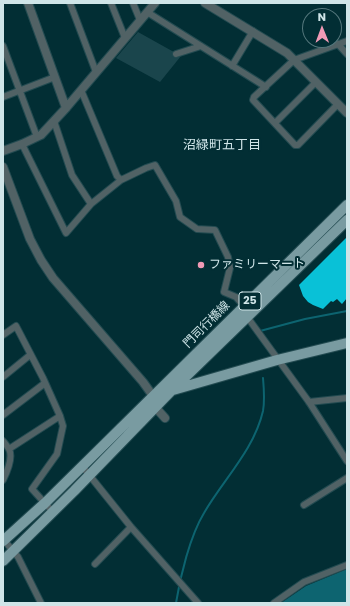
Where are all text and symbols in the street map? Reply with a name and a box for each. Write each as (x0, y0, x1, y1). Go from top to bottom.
north arrow (302, 8, 342, 48)
text: N (318, 9, 326, 25)
district label: 沼緑町五丁目 (183, 138, 261, 154)
place label: ファミリーマート (209, 258, 305, 272)
marker: ファミリーマート (196, 260, 206, 270)
road number: 25 (239, 292, 261, 310)
street label: 門司行橋線 (181, 299, 233, 351)

